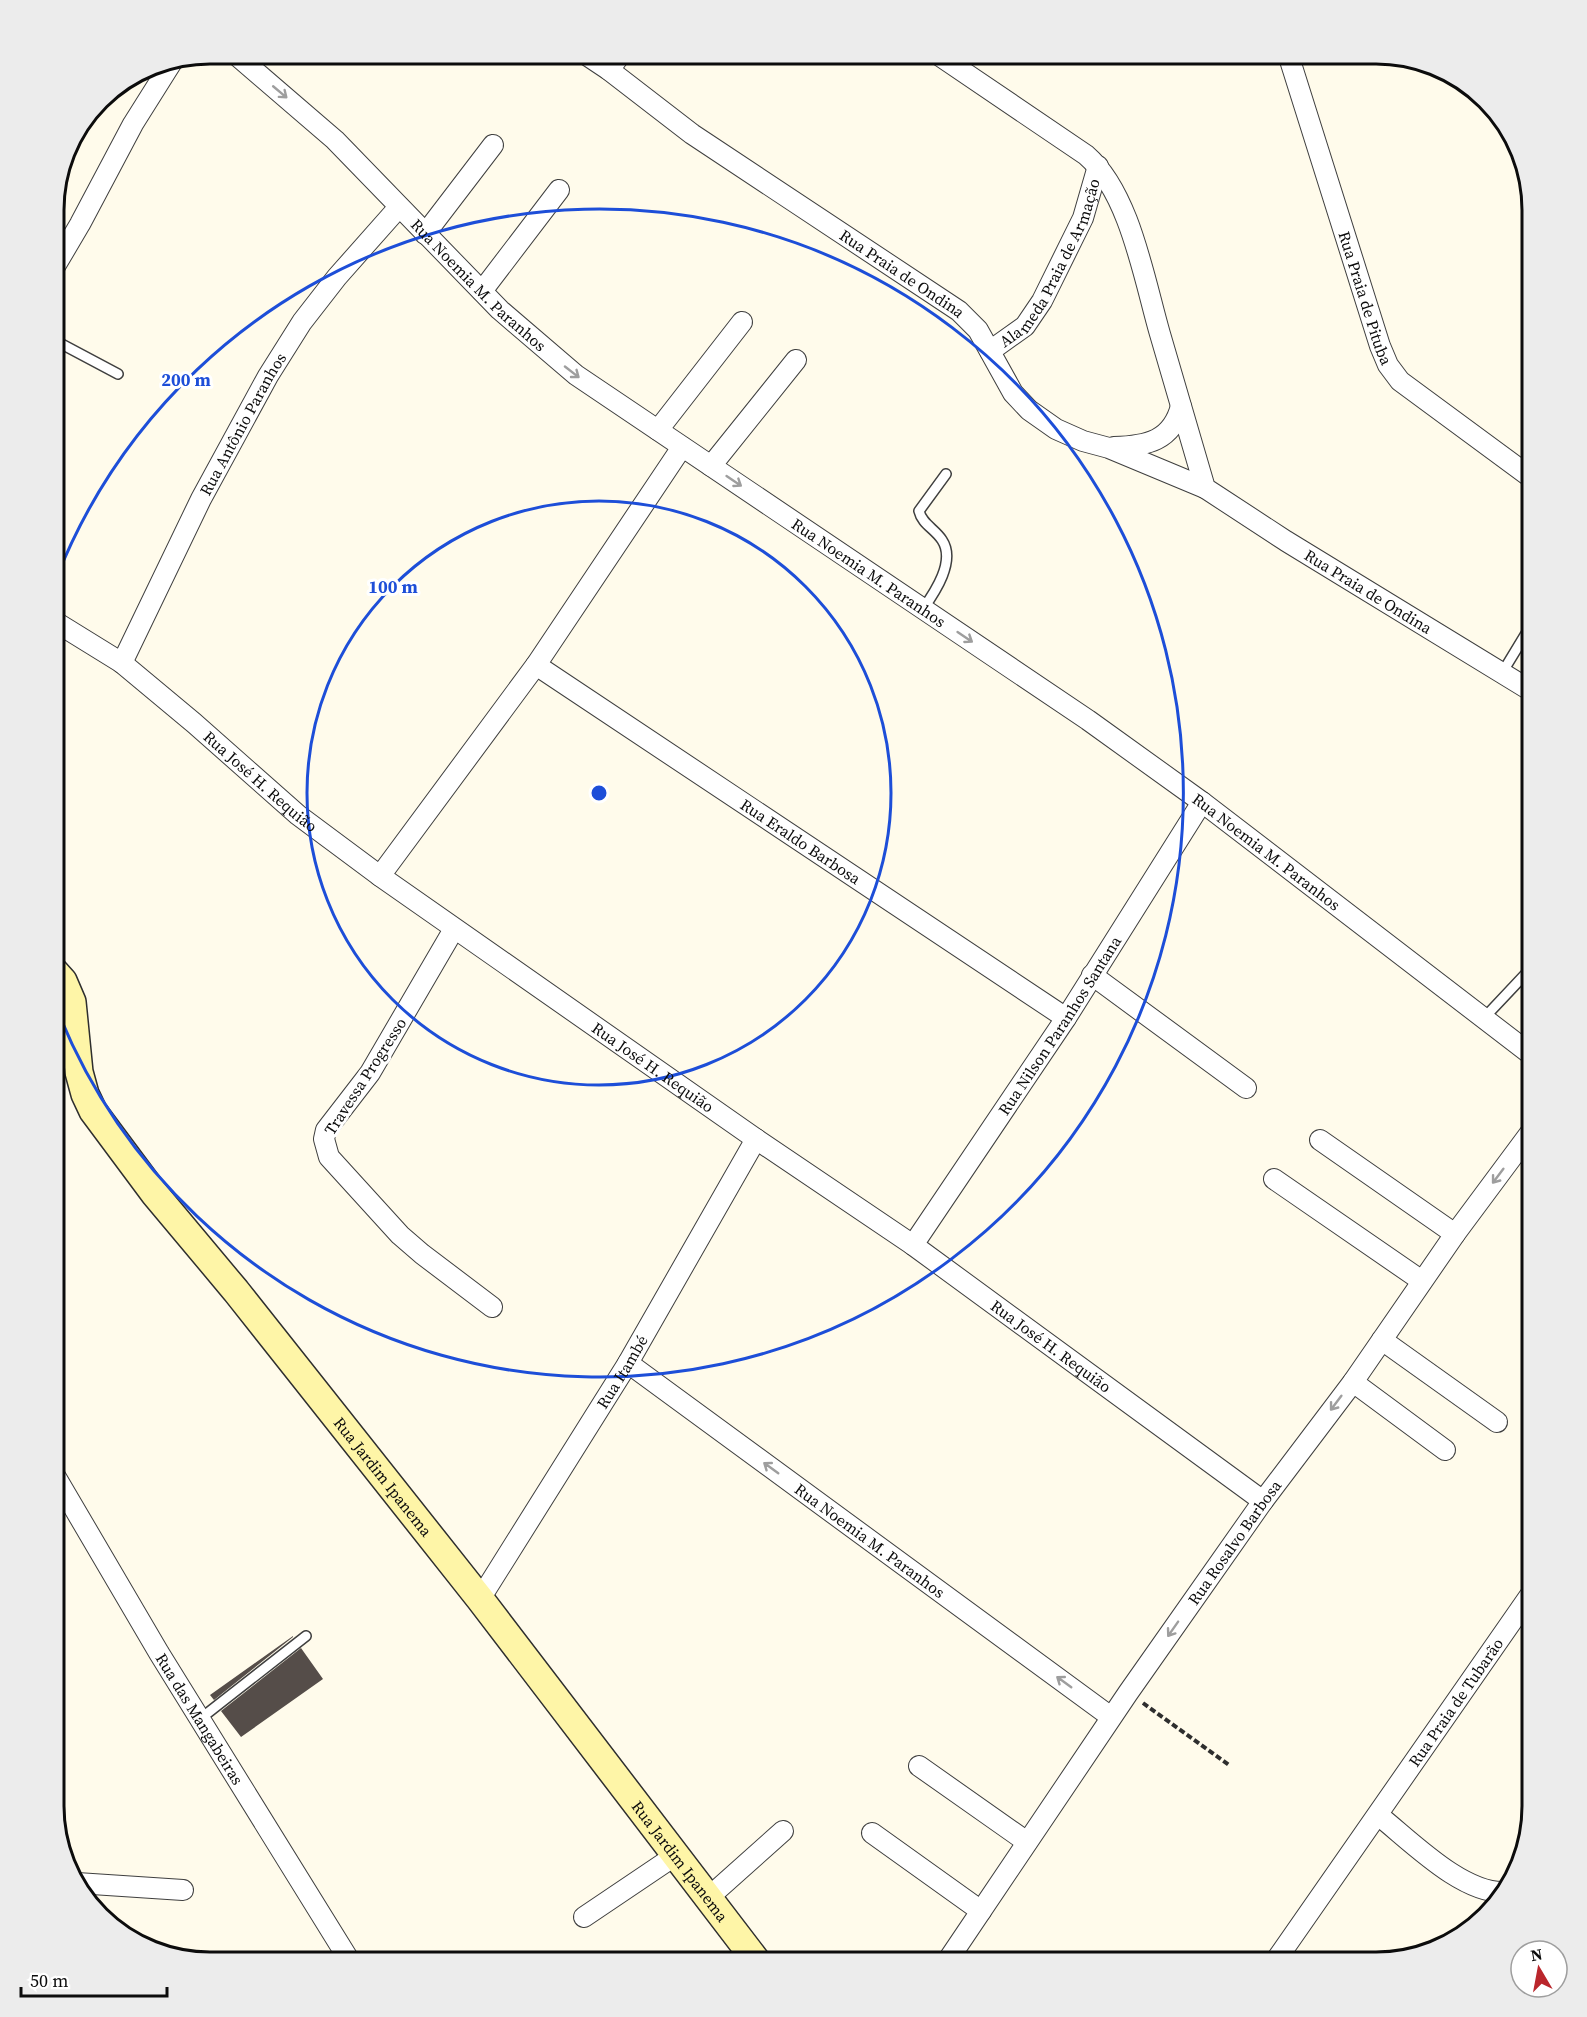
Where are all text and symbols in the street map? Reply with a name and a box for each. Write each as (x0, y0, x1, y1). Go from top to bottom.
one-way arrow (272, 85, 287, 99)
street label: Alameda Praia de Armação (995, 176, 1105, 352)
street label: Rua Noemia M. Paranhos (406, 214, 551, 356)
street label: Rua Praia de Ondina (835, 224, 971, 323)
street label: Rua Praia de Pituba (1333, 228, 1398, 369)
street label: Rua Antônio Paranhos (194, 348, 291, 499)
one-way arrow (564, 365, 580, 378)
text: 200 m (161, 367, 211, 392)
one-way arrow (725, 475, 741, 487)
street label: Rua Noemia M. Paranhos (788, 513, 950, 632)
street label: Rua Praia de Ondina (1300, 544, 1437, 639)
text: 100 m (368, 574, 418, 599)
one-way arrow (956, 631, 973, 643)
street label: Rua José H. Requião (199, 725, 322, 837)
centre of rings (589, 783, 609, 803)
street label: Rua Noemia M. Paranhos (1188, 788, 1345, 916)
street label: Rua Eraldo Barbosa (736, 793, 866, 890)
street label: Rua Nilson Paranhos Santana (993, 931, 1127, 1119)
street label: Travessa Progresso (319, 1013, 411, 1139)
street label: Rua José H. Requião (588, 1017, 719, 1118)
one-way arrow (1492, 1167, 1504, 1183)
street label: Rua José H. Requião (986, 1294, 1116, 1398)
street label: Rua Itambé (591, 1331, 653, 1413)
one-way arrow (1330, 1395, 1343, 1411)
street label: Rua Jardim Ipanema (329, 1412, 438, 1542)
one-way arrow (764, 1462, 780, 1474)
street label: Rua Rosalvo Barbosa (1182, 1475, 1287, 1609)
street label: Rua Noemia M. Paranhos (790, 1478, 950, 1603)
one-way arrow (1167, 1621, 1179, 1637)
street label: Rua Praia de Tubarão (1403, 1633, 1508, 1771)
street label: Rua das Mangabeiras (151, 1649, 249, 1789)
one-way arrow (1057, 1676, 1073, 1688)
street label: Rua Jardim Ipanema (627, 1796, 734, 1927)
north arrow (1509, 1939, 1569, 1999)
text: N (1529, 1942, 1544, 1966)
scale bar (21, 1960, 166, 1998)
text: 50 m (30, 1968, 68, 1993)

